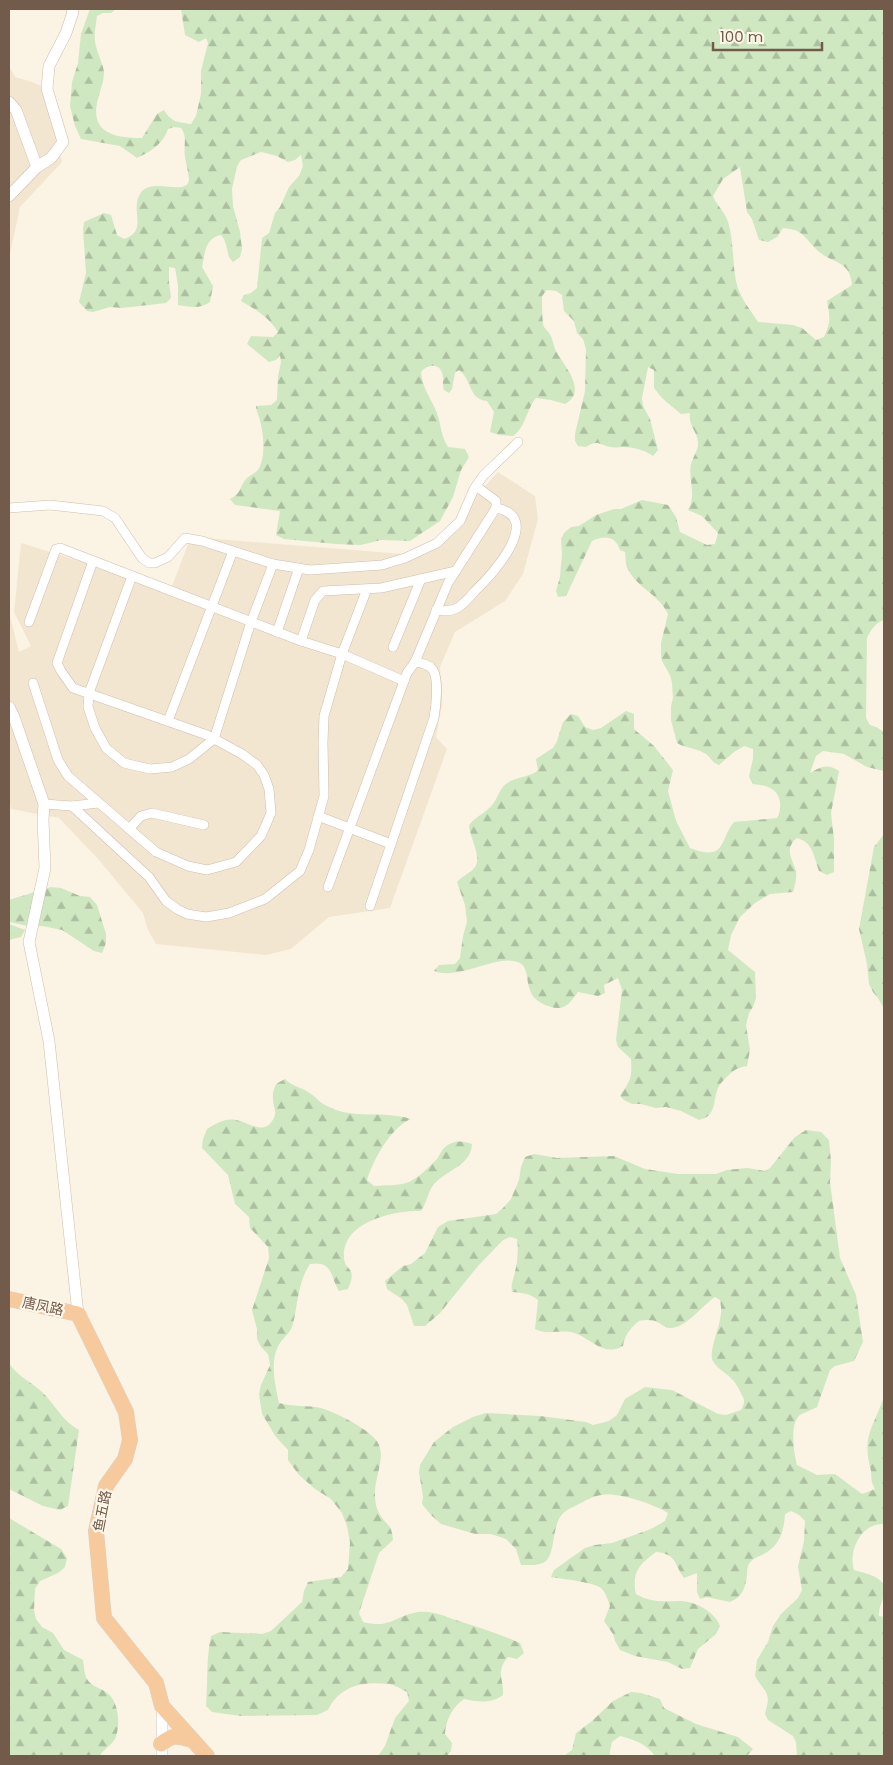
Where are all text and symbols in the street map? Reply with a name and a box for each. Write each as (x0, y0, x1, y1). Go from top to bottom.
scale bar (713, 20, 822, 52)
text: 100 m (720, 26, 763, 47)
street label: 唐凤路 (20, 1292, 66, 1320)
street label: 鱼五路 (88, 1488, 116, 1534)

